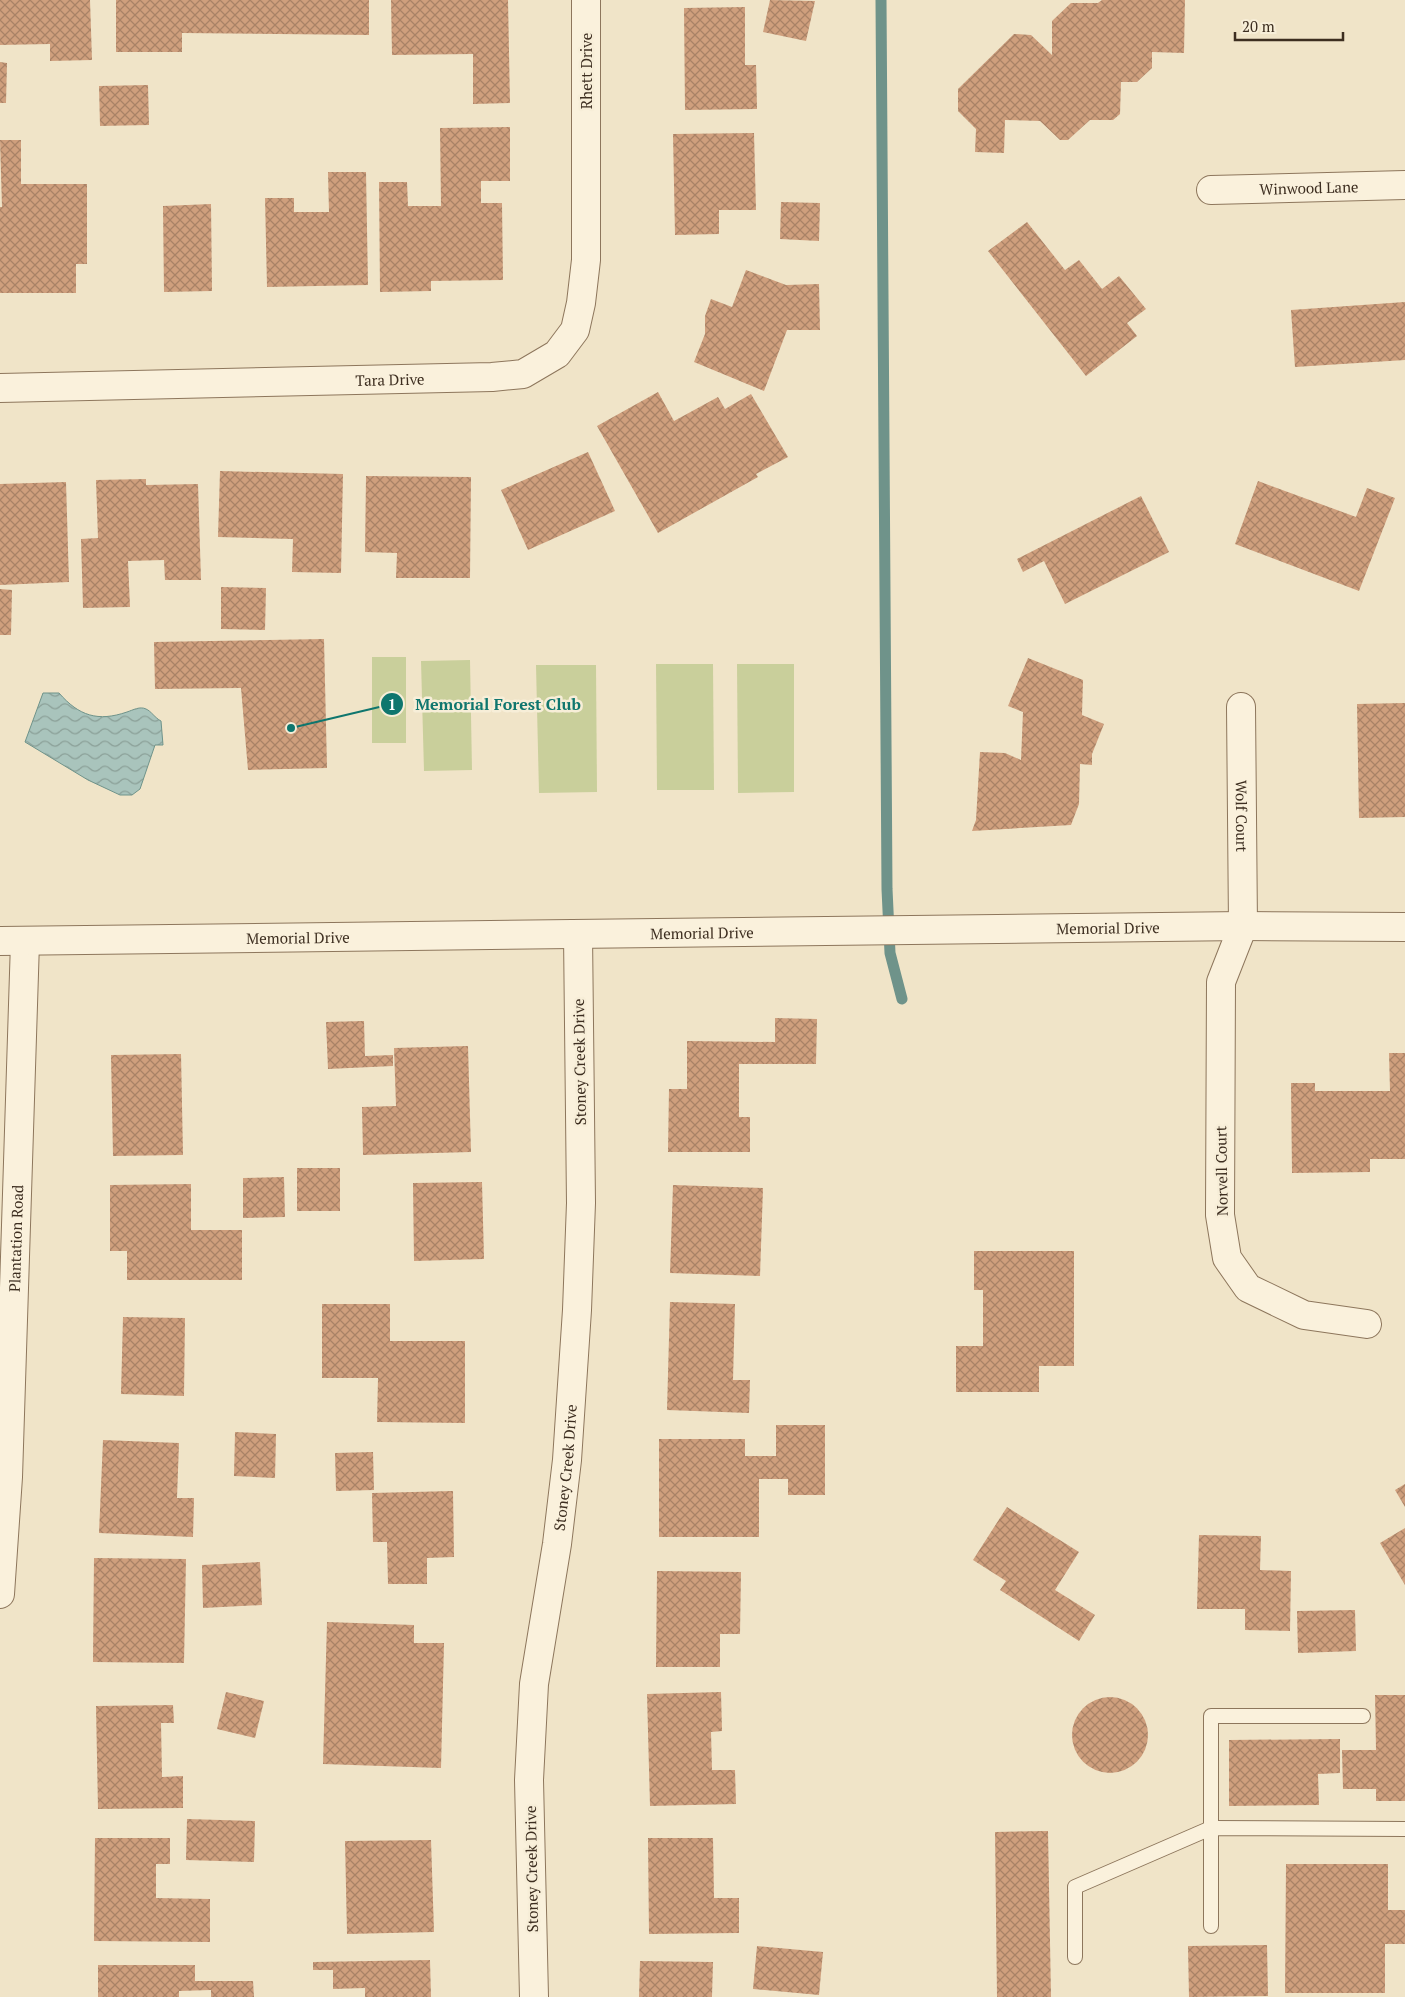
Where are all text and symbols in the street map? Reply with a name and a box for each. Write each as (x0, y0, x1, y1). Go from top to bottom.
scale bar (1235, 10, 1342, 42)
text: 20 m (1242, 16, 1275, 36)
street label: Rhett Drive (576, 33, 596, 109)
street label: Winwood Lane (1259, 176, 1359, 199)
street label: Tara Drive (355, 369, 425, 390)
callout: Memorial Forest Club (380, 689, 591, 720)
text: Memorial Forest Club (415, 693, 581, 715)
text: 1 (388, 694, 396, 714)
street label: Wolf Court (1232, 780, 1252, 853)
street label: Memorial Drive (1056, 917, 1160, 938)
street label: Memorial Drive (650, 922, 754, 943)
street label: Memorial Drive (246, 927, 350, 948)
street label: Stoney Creek Drive (568, 998, 590, 1126)
street label: Norvell Court (1210, 1125, 1232, 1216)
street label: Plantation Road (4, 1184, 27, 1292)
street label: Stoney Creek Drive (549, 1404, 581, 1532)
street label: Stoney Creek Drive (520, 1805, 542, 1933)

